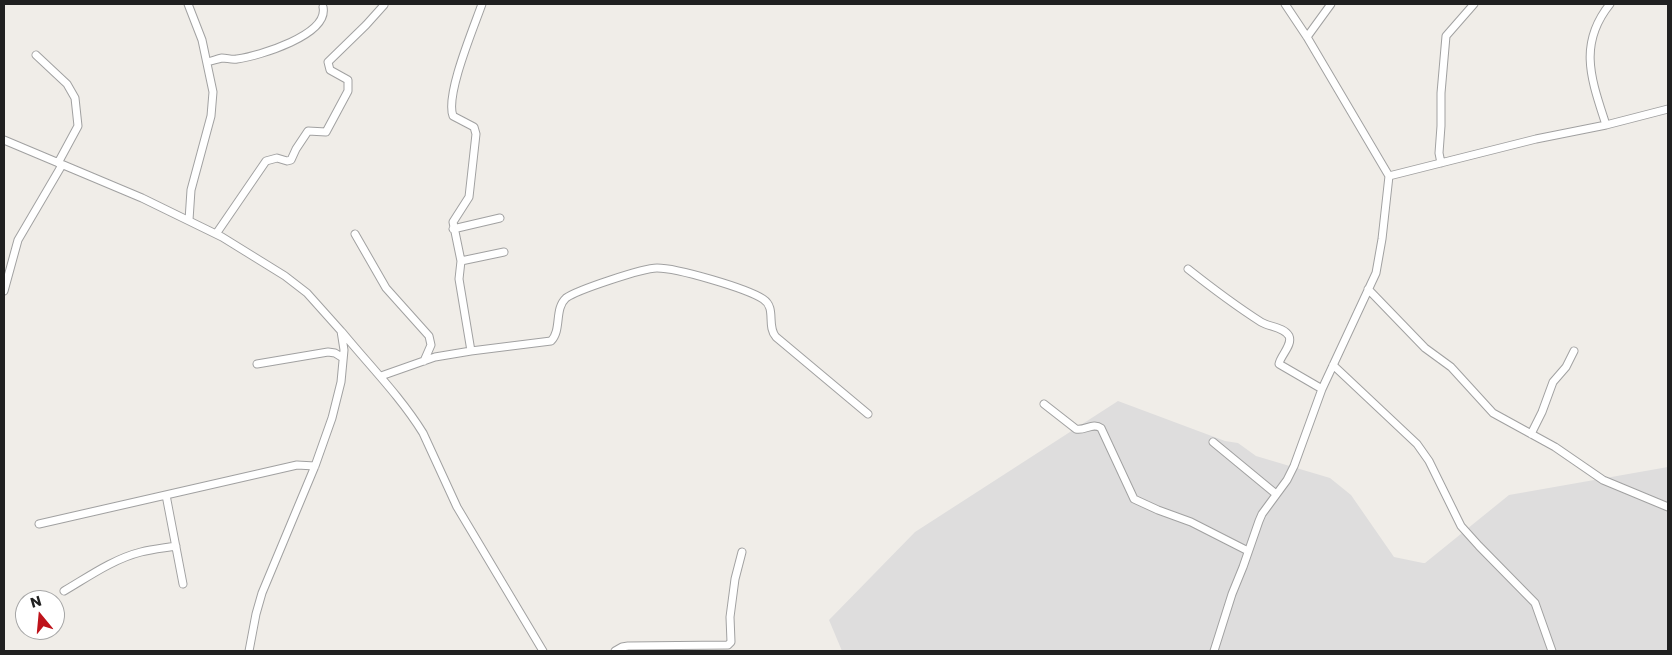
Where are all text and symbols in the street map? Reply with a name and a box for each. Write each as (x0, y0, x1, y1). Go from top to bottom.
north arrow (15, 590, 65, 640)
text: N (28, 591, 44, 613)

